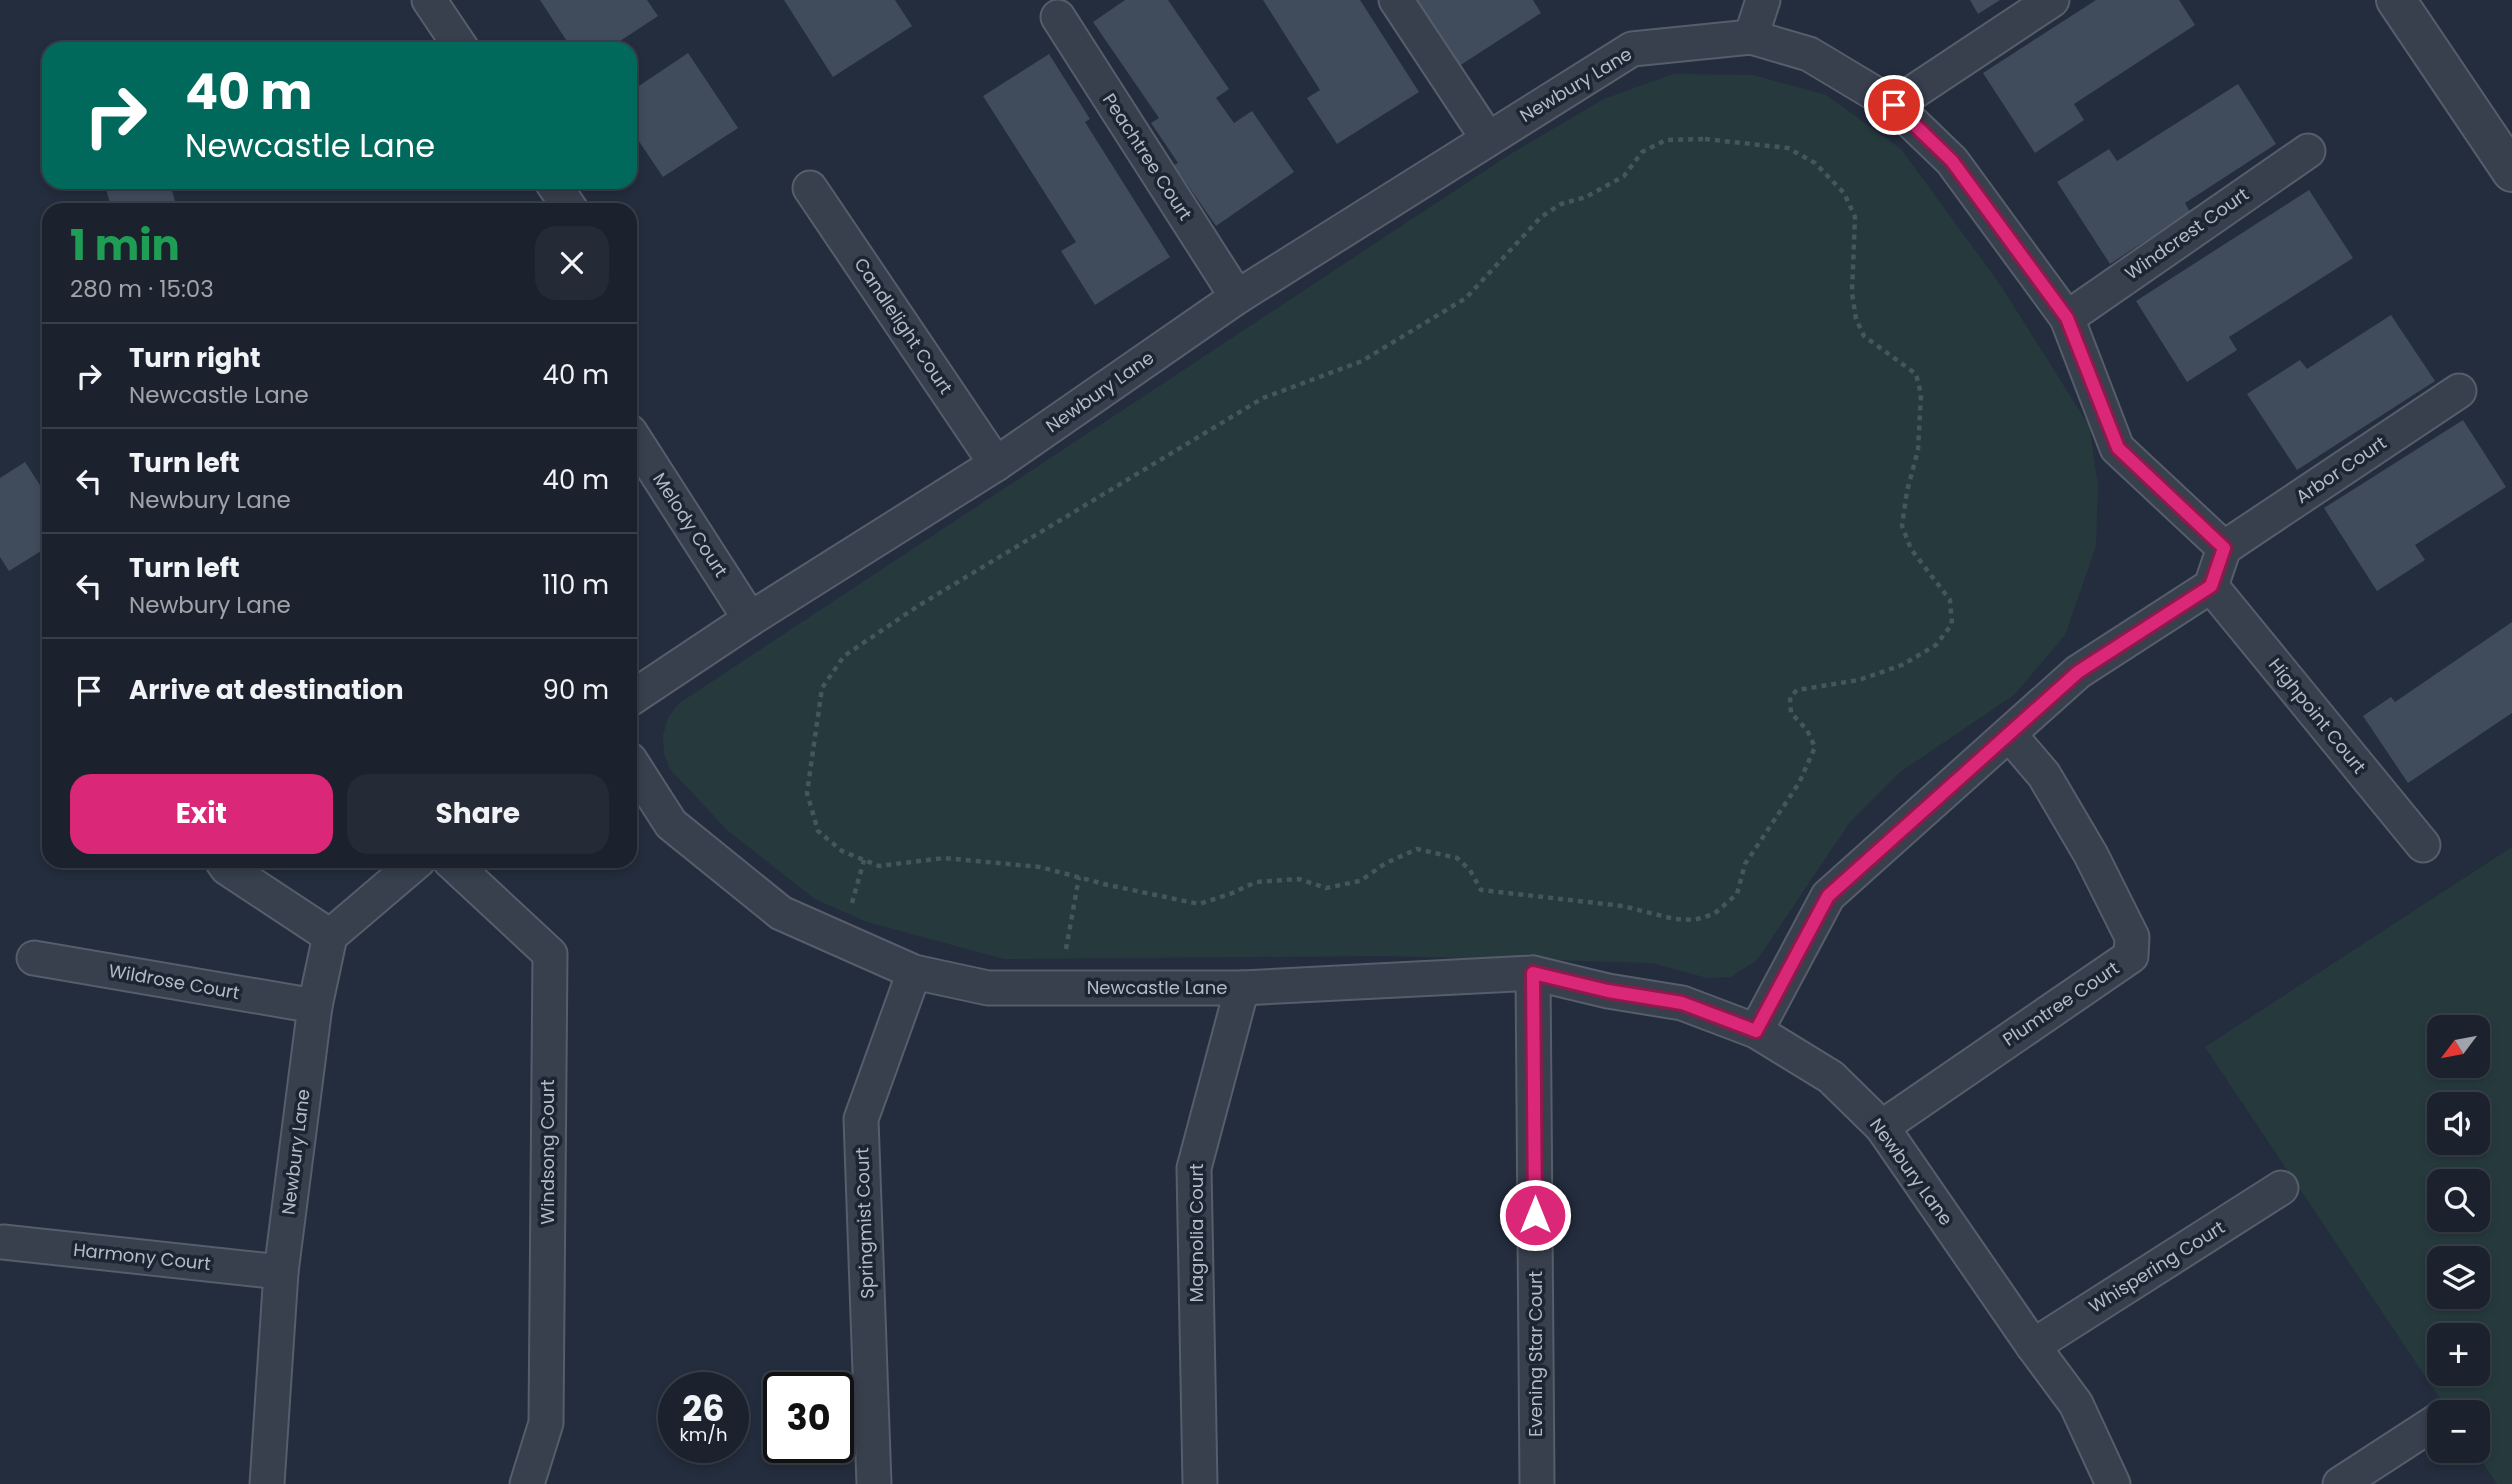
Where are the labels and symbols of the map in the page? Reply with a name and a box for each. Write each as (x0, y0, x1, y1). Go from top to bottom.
street label: Newbury Lane (1515, 41, 1636, 128)
pin (1864, 75, 1924, 135)
street label: Peachtree Court (1097, 88, 1198, 225)
street label: Windcrest Court (2120, 182, 2253, 286)
street label: Candlelight Court (848, 253, 958, 399)
street label: Newbury Lane (1041, 345, 1159, 438)
street label: Arbor Court (2291, 430, 2391, 509)
street label: Melody Court (647, 468, 734, 582)
street label: Highpoint Court (2263, 653, 2372, 779)
street label: Plumtree Court (1998, 955, 2124, 1052)
street label: Wildrose Court (107, 958, 241, 1005)
street label: Newcastle Lane (1087, 975, 1227, 1000)
north arrow (2427, 1015, 2490, 1078)
street label: Windsong Court (535, 1079, 560, 1225)
street label: Newbury Lane (275, 1088, 316, 1216)
street label: Newbury Lane (1864, 1113, 1959, 1230)
street label: Springmist Court (849, 1147, 880, 1299)
street label: Magnolia Court (1184, 1164, 1209, 1302)
position arrow (1498, 1178, 1572, 1252)
street label: Whispering Court (2084, 1215, 2230, 1319)
street label: Harmony Court (72, 1237, 212, 1276)
street label: Evening Star Court (1523, 1271, 1548, 1437)
speed limit sign: 30 (763, 1372, 854, 1463)

